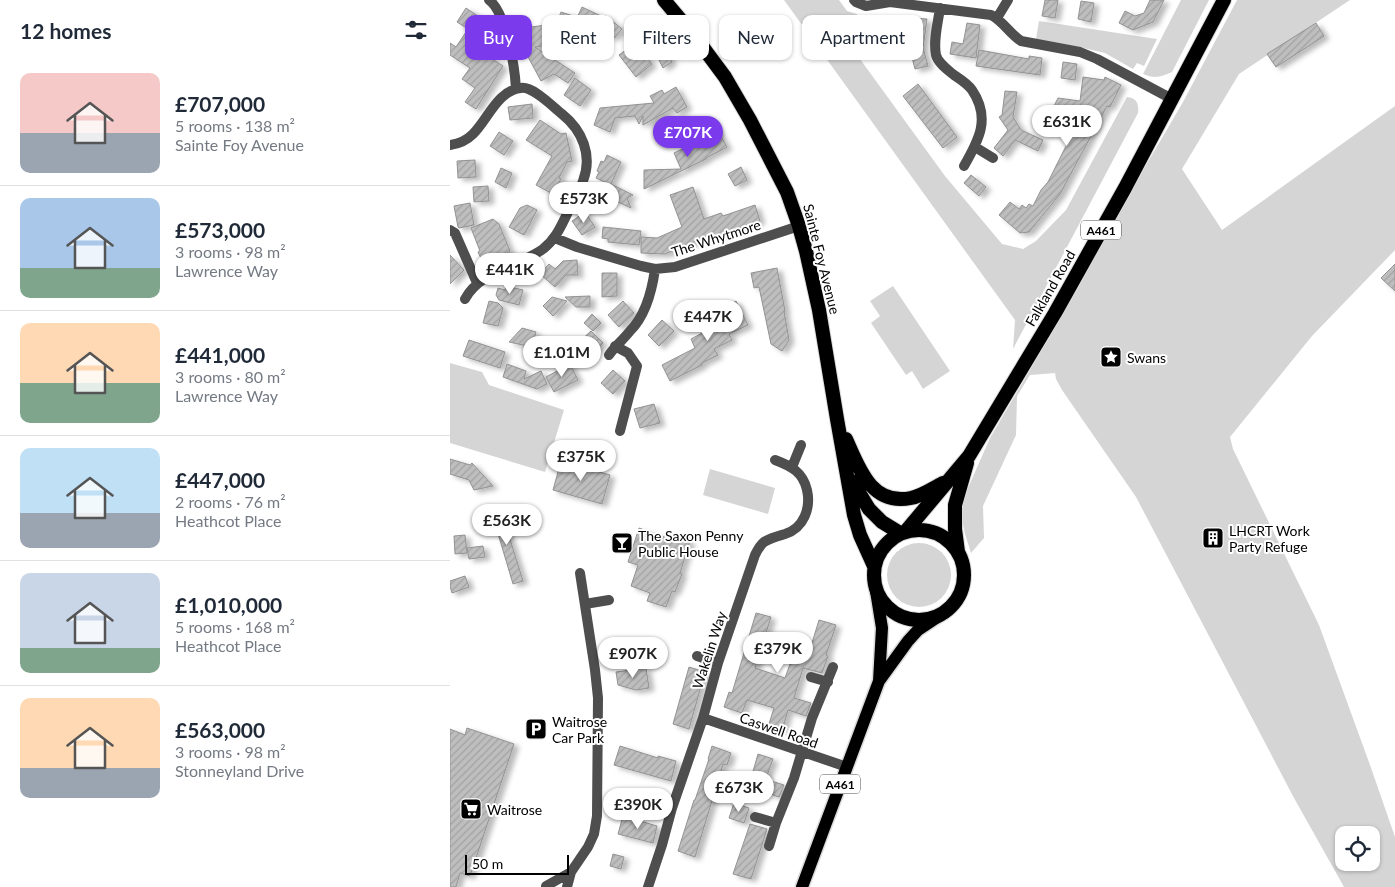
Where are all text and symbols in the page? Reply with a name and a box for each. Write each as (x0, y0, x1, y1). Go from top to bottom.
chip: Buy (465, 15, 532, 60)
chip: Rent (542, 15, 614, 60)
chip: Filters (624, 15, 709, 60)
chip: New (719, 15, 792, 60)
chip: Apartment (802, 15, 923, 60)
icon: filters (402, 16, 430, 44)
text: 12 homes (20, 18, 111, 43)
text: £707,000 (175, 91, 265, 116)
icon: home (60, 93, 120, 153)
pin: £631K (1032, 104, 1102, 147)
text: £631K (1043, 111, 1091, 130)
text: 5 rooms · 138 m² (175, 116, 295, 135)
pin: £707K (653, 116, 723, 158)
text: £707K (664, 122, 712, 141)
text: Sainte Foy Avenue (175, 135, 304, 154)
pin: £573K (549, 182, 619, 224)
text: £573K (560, 188, 608, 207)
street label: Sainte Foy Avenue (800, 202, 844, 316)
street label: The Whytmore (669, 216, 763, 260)
text: £573,000 (175, 217, 265, 242)
icon: home (60, 218, 120, 278)
road number: A461 (1081, 220, 1121, 240)
text: 3 rooms · 98 m² (175, 242, 286, 261)
street label: Falkland Road (1021, 247, 1079, 329)
pin: £441K (475, 252, 545, 295)
text: £441K (486, 259, 534, 278)
text: Lawrence Way (175, 261, 278, 280)
pin: £447K (673, 300, 743, 342)
text: £447K (684, 306, 732, 325)
pin: £1.01M (521, 336, 603, 378)
text: £441,000 (175, 342, 265, 367)
text: £1.01M (534, 342, 590, 361)
icon: home (60, 343, 120, 403)
place icon: Swans (1099, 345, 1123, 369)
place label: Swans (1127, 349, 1166, 366)
text: 3 rooms · 80 m² (175, 367, 286, 386)
text: Lawrence Way (175, 386, 278, 405)
pin: £375K (546, 440, 616, 482)
text: £375K (557, 446, 605, 465)
text: £447,000 (175, 467, 265, 492)
icon: home (60, 468, 120, 528)
text: 2 rooms · 76 m² (175, 492, 286, 511)
pin: £563K (472, 504, 542, 546)
text: £563K (483, 510, 531, 529)
text: Heathcot Place (175, 511, 281, 530)
place label: LHCRT Work Party Refuge (1229, 522, 1311, 555)
building icon: LHCRT Work Party Refuge (1201, 526, 1225, 550)
place label: The Saxon Penny Public House (638, 527, 744, 560)
bar icon: The Saxon Penny Public House (610, 531, 634, 555)
text: £1,010,000 (175, 592, 282, 617)
icon: home (60, 593, 120, 653)
street label: Wakelin Way (688, 608, 730, 691)
text: 5 rooms · 168 m² (175, 617, 295, 636)
pin: £379K (743, 632, 813, 674)
text: Heathcot Place (175, 636, 281, 655)
pin: £907K (598, 636, 668, 679)
text: £379K (754, 638, 802, 657)
text: £907K (609, 643, 657, 662)
street label: Caswell Road (738, 709, 820, 751)
place label: Waitrose Car Park (552, 713, 607, 746)
text: £563,000 (175, 717, 265, 742)
parking icon: Waitrose Car Park (524, 717, 548, 741)
icon: home (60, 718, 120, 778)
text: 3 rooms · 98 m² (175, 742, 286, 761)
text: Stonneyland Drive (175, 761, 304, 780)
pin: £673K (704, 770, 774, 813)
road number: A461 (820, 774, 860, 794)
text: £673K (715, 777, 763, 796)
pin: £390K (603, 788, 673, 830)
text: £390K (614, 794, 662, 813)
supermarket icon: Waitrose (459, 797, 483, 821)
place label: Waitrose (487, 801, 542, 818)
map controls (1335, 826, 1380, 871)
button: locate (1335, 826, 1380, 871)
scale bar (465, 852, 569, 875)
text: 50 m (472, 855, 503, 872)

